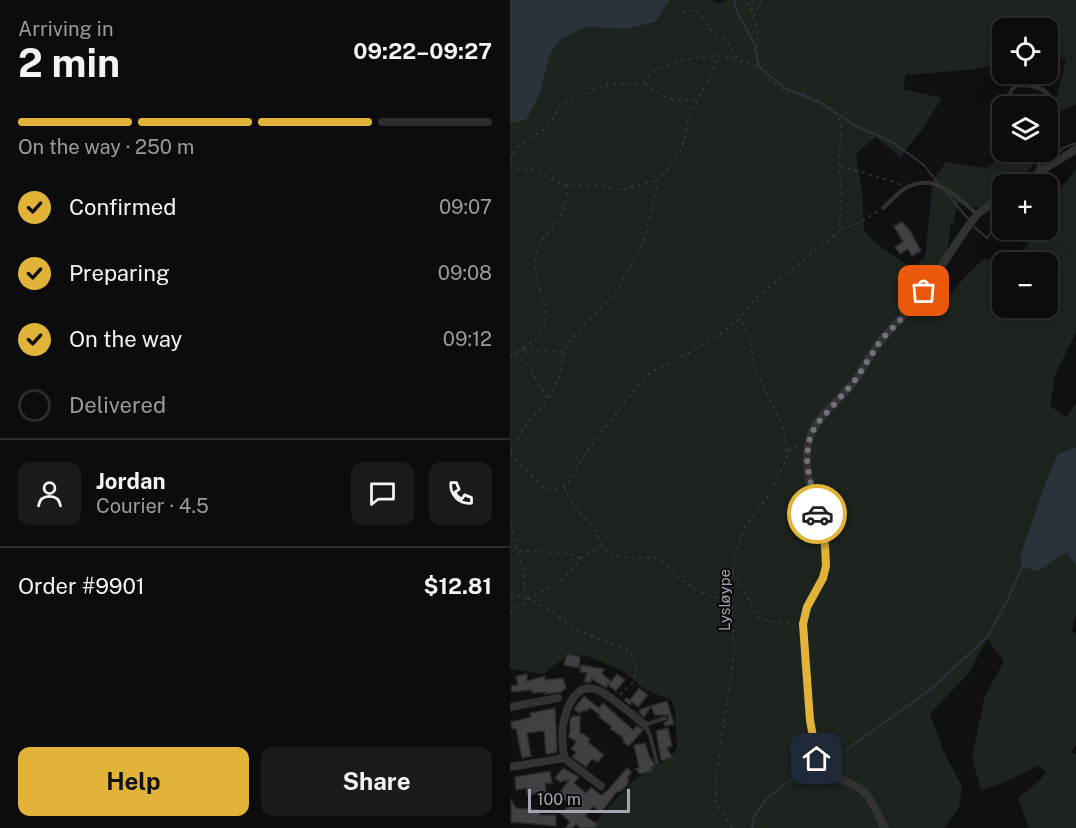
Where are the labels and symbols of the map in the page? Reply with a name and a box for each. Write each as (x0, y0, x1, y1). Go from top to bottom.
pin (898, 265, 949, 316)
courier (787, 484, 847, 544)
street label: Lysløype (716, 569, 733, 631)
pin (791, 733, 842, 784)
scale bar (528, 786, 630, 814)

